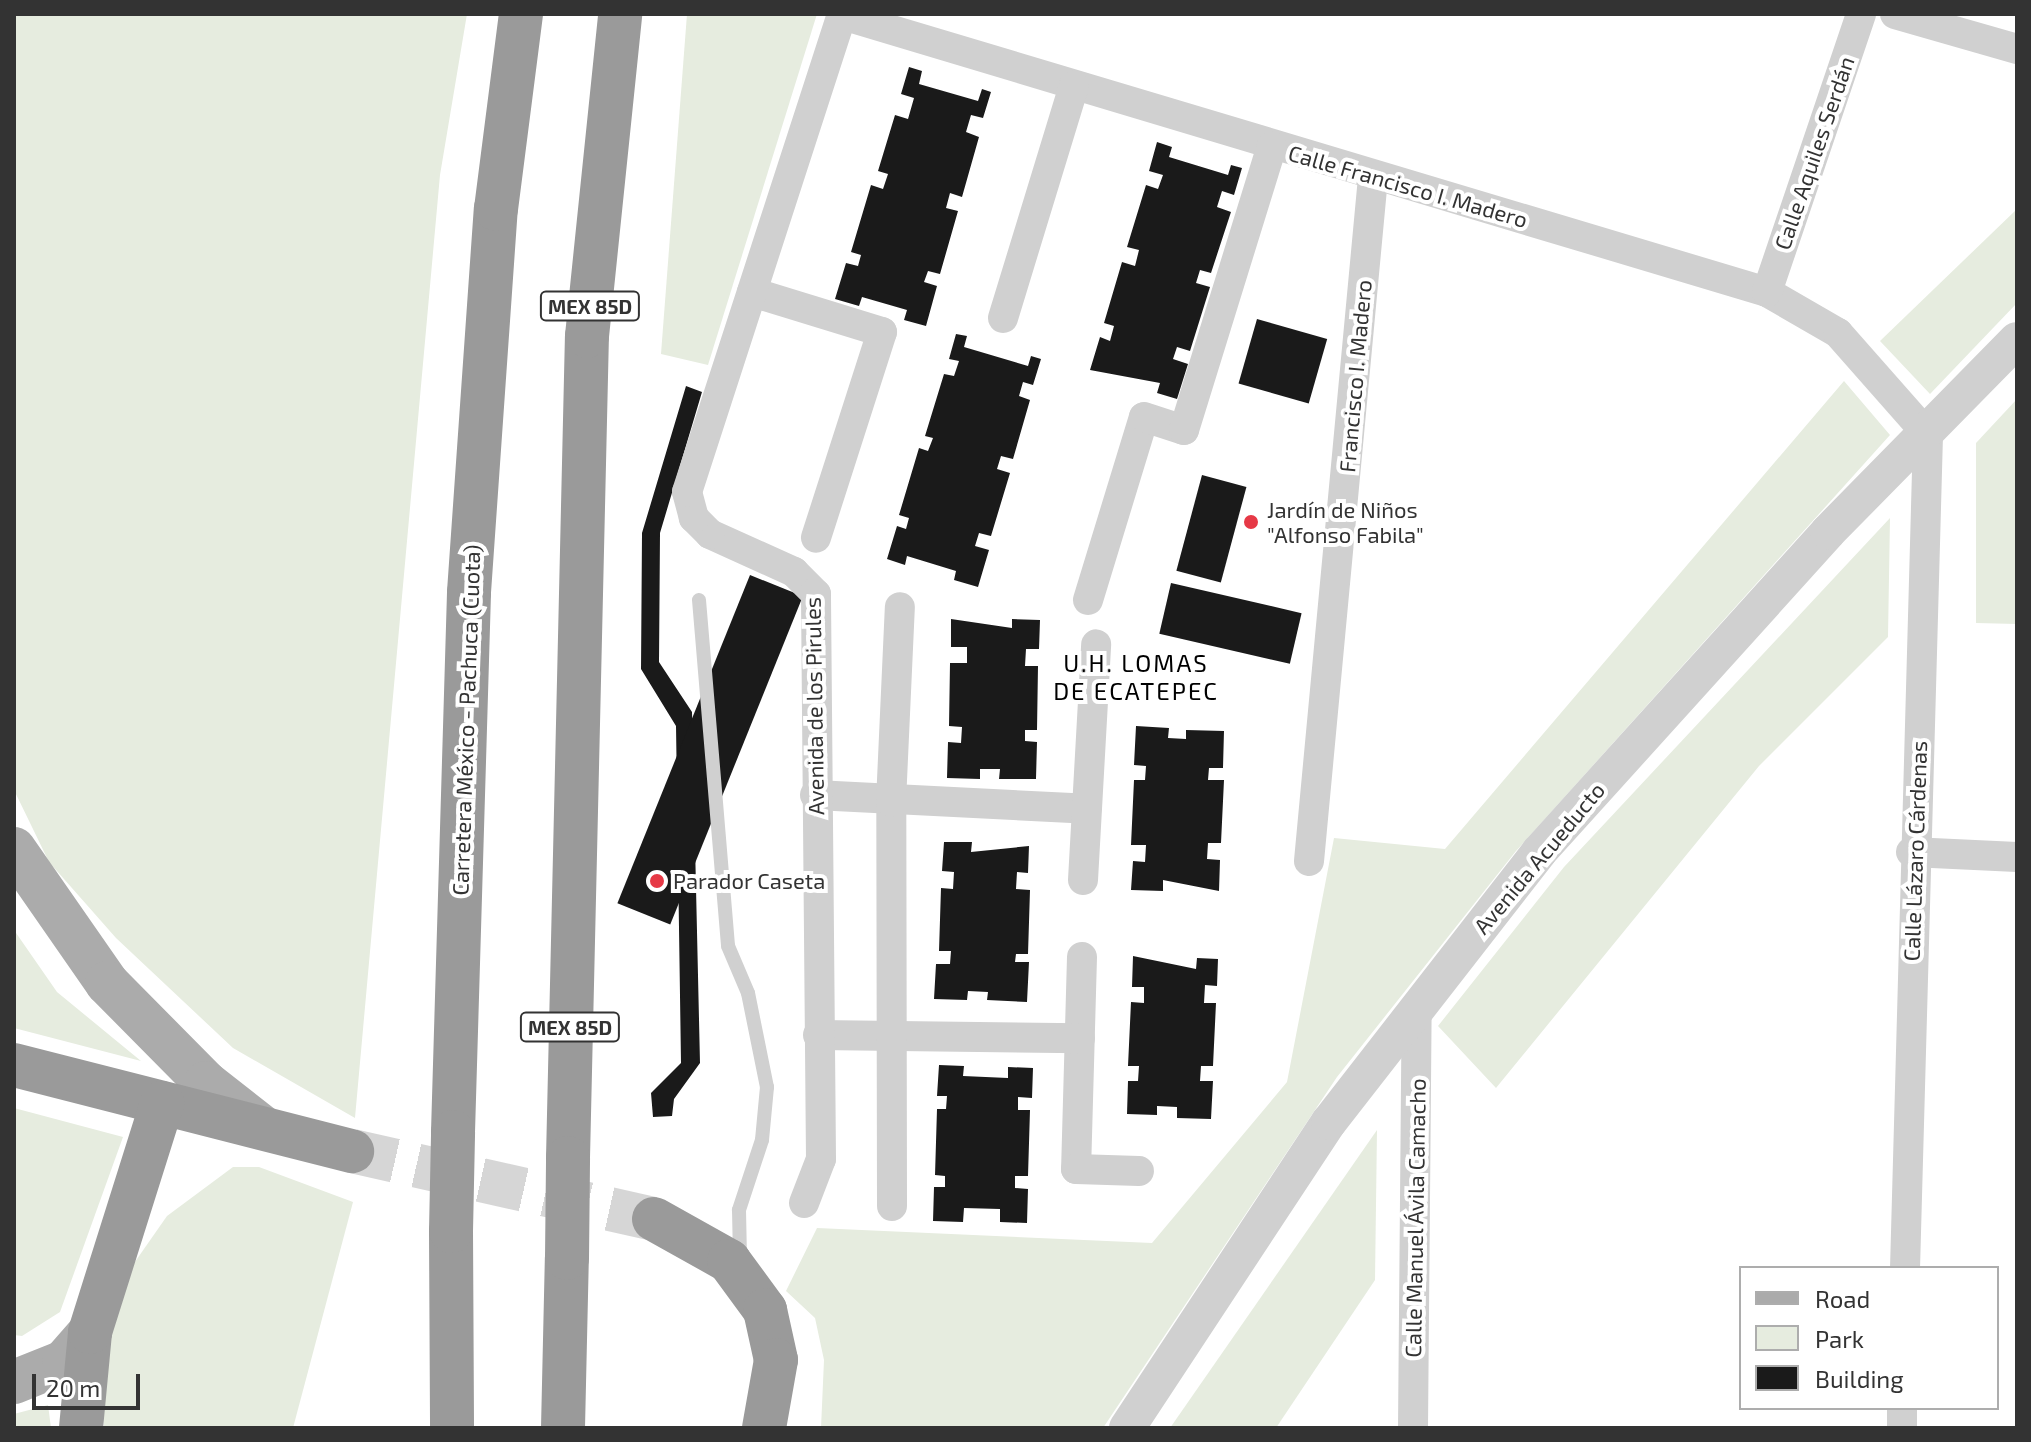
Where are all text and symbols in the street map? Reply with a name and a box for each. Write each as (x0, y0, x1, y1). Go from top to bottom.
street label: Calle Aquiles Serdán (1768, 53, 1860, 253)
street label: Calle Francisco I. Madero (1285, 139, 1531, 233)
street label: Francisco I. Madero (1333, 279, 1377, 473)
road number: MEX 85D (538, 290, 642, 322)
place label: Jardín de Niños "Alfonso Fabila" (1267, 496, 1424, 548)
marker: Jardín de Niños "Alfonso Fabila" (1242, 513, 1260, 531)
street label: Carretera México - Pachuca (Cuota) (447, 544, 485, 896)
street label: Avenida de los Pirules (799, 597, 829, 815)
district label: U.H. LOMAS DE ECATEPEC (1053, 649, 1219, 705)
street label: Calle Lázaro Cárdenas (1898, 740, 1932, 962)
street label: Avenida Acueducto (1468, 777, 1610, 939)
place label: Parador Caseta (673, 868, 826, 894)
marker: Parador Caseta (648, 872, 666, 890)
road number: MEX 85D (518, 1011, 622, 1043)
street label: Calle Manuel Ávila Camacho (1399, 1078, 1431, 1358)
legend (1739, 1266, 1999, 1410)
text: Road (1815, 1284, 1870, 1313)
text: Park (1815, 1324, 1864, 1353)
scale bar (36, 1358, 144, 1408)
text: Building (1815, 1364, 1904, 1393)
text: 20 m (46, 1373, 100, 1402)

